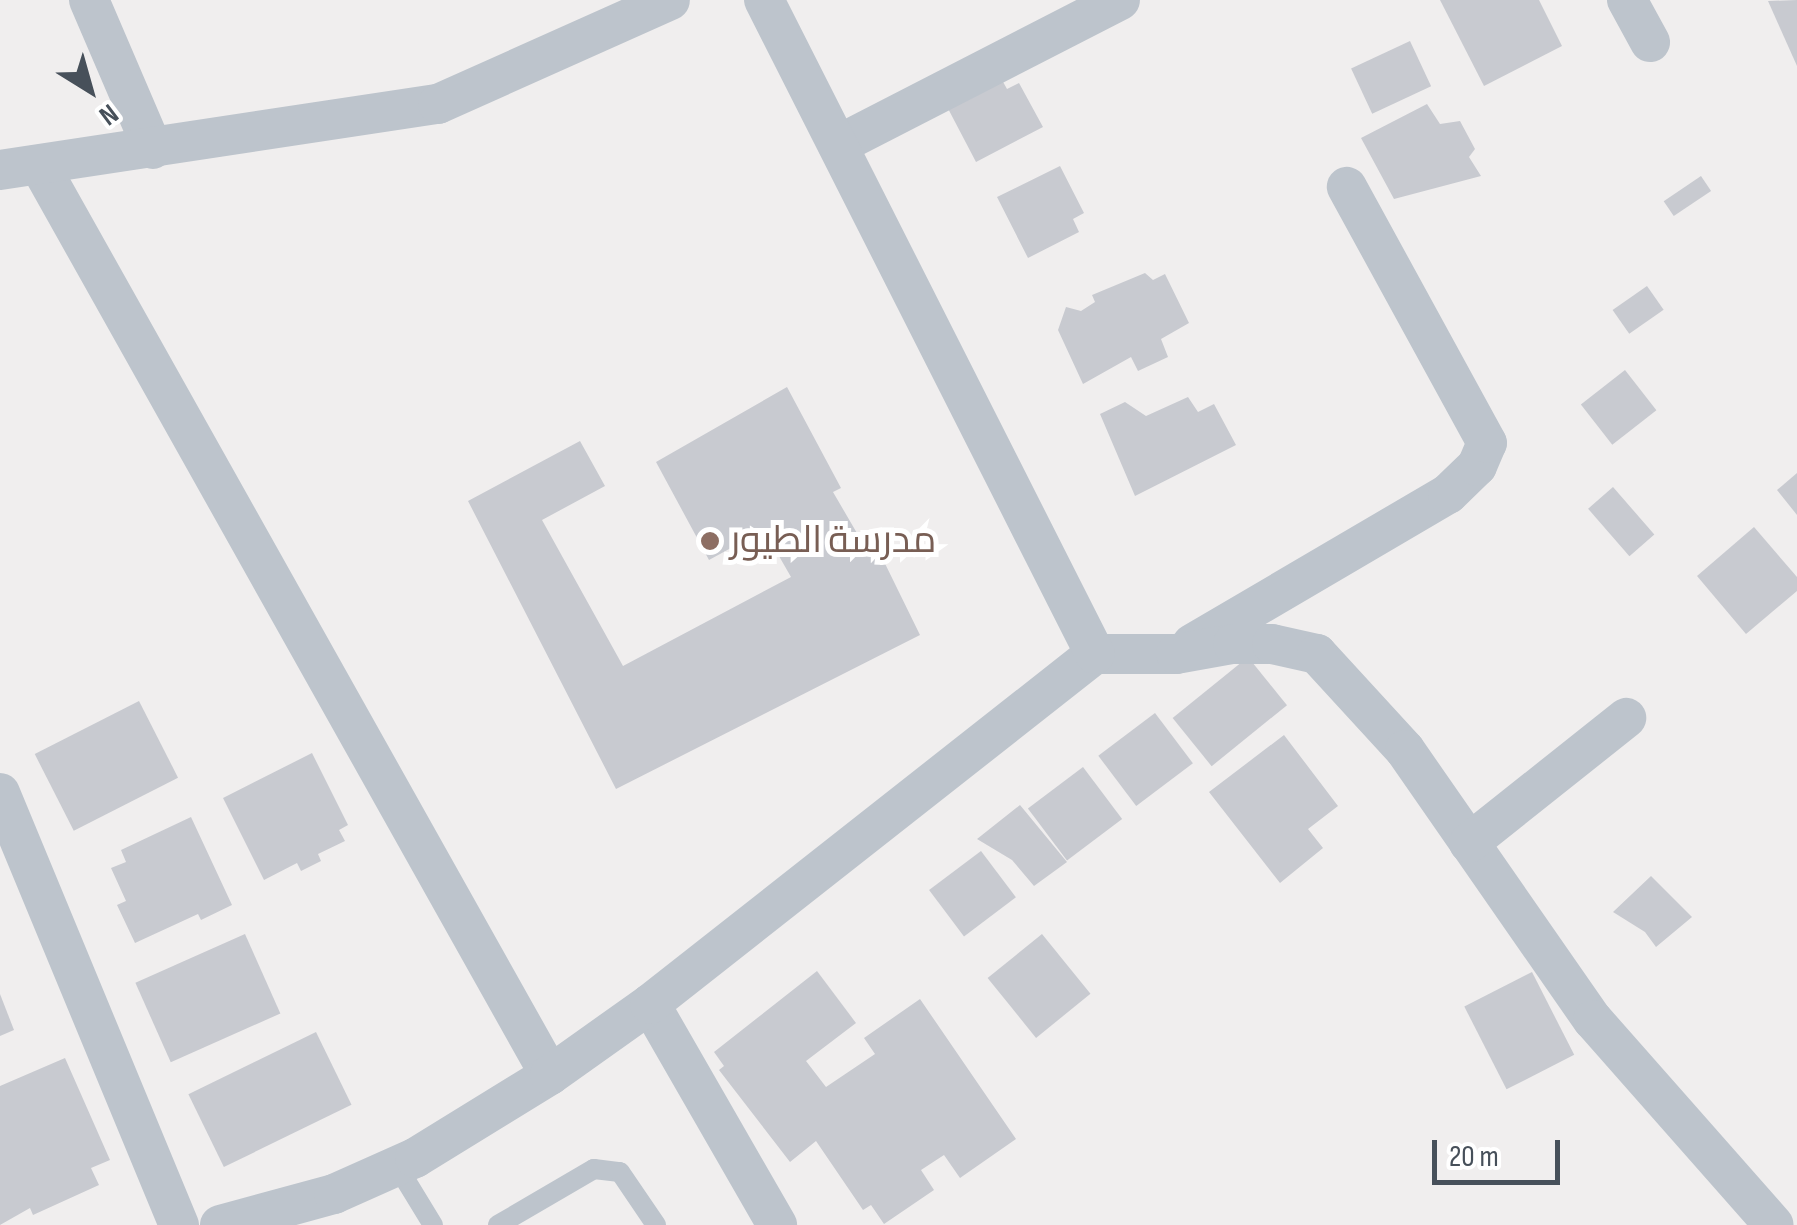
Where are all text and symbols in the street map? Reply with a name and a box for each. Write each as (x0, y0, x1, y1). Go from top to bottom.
north arrow (40, 40, 140, 140)
text: N (92, 97, 124, 132)
place label: مدرسة الطيور (730, 518, 936, 564)
marker: مدرسة الطيور (699, 530, 721, 552)
scale bar (1437, 1120, 1564, 1182)
text: 20 m (1449, 1139, 1499, 1175)

